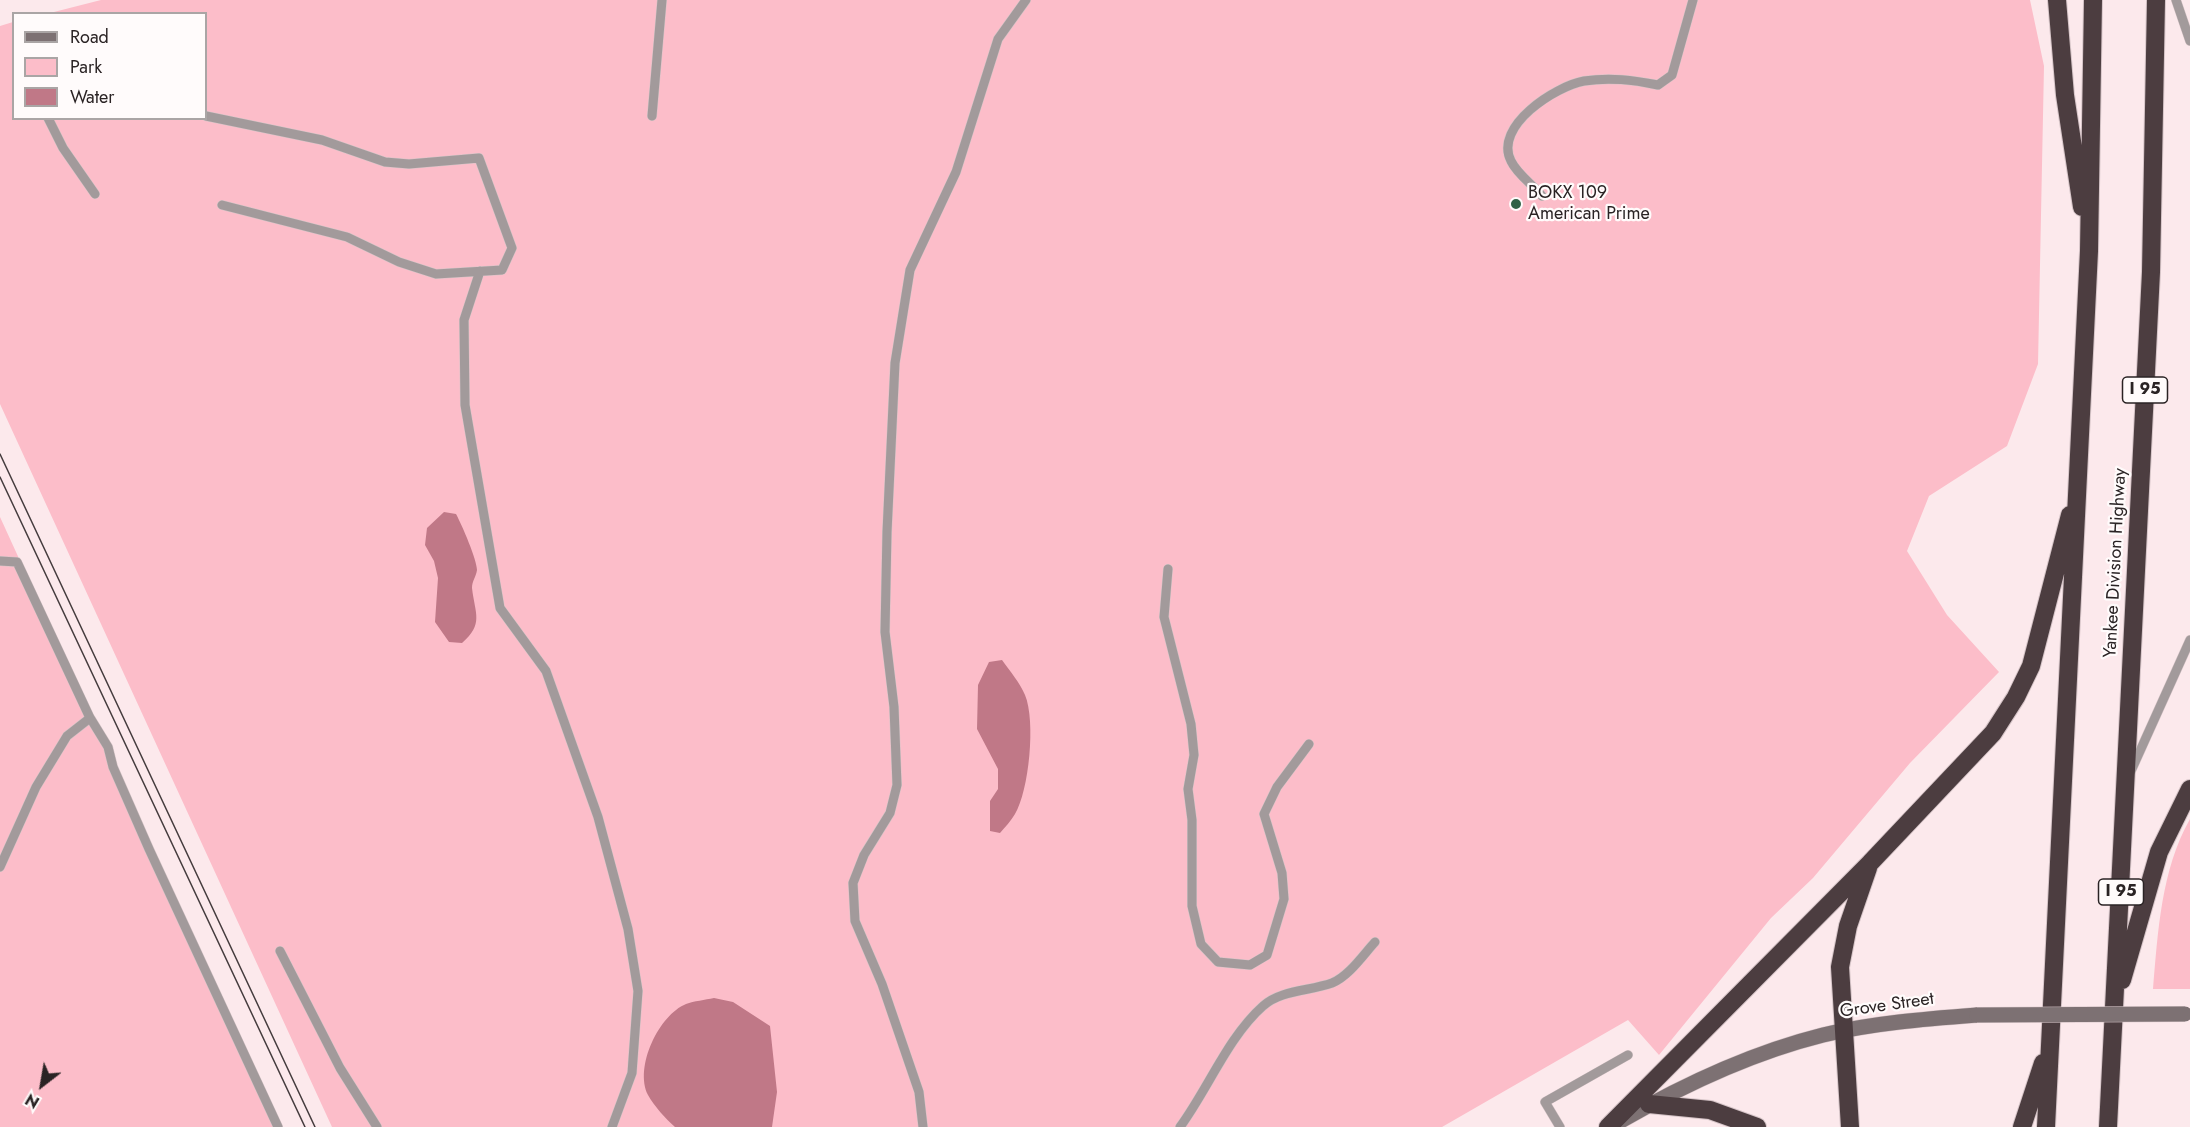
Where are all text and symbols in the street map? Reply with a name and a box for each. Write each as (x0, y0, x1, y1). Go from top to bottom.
legend (12, 12, 207, 120)
text: Road (70, 24, 109, 50)
text: Park (70, 54, 102, 80)
text: Water (70, 84, 114, 110)
place label: BOKX 109 American Prime (1528, 183, 1650, 226)
marker: BOKX 109 American Prime (1509, 197, 1523, 211)
road number: I 95 (2122, 377, 2168, 403)
street label: Yankee Division Highway (2100, 468, 2132, 658)
road number: I 95 (2098, 879, 2144, 905)
street label: Grove Street (1839, 989, 1935, 1023)
north arrow (12, 1055, 72, 1115)
text: N (21, 1088, 44, 1114)

